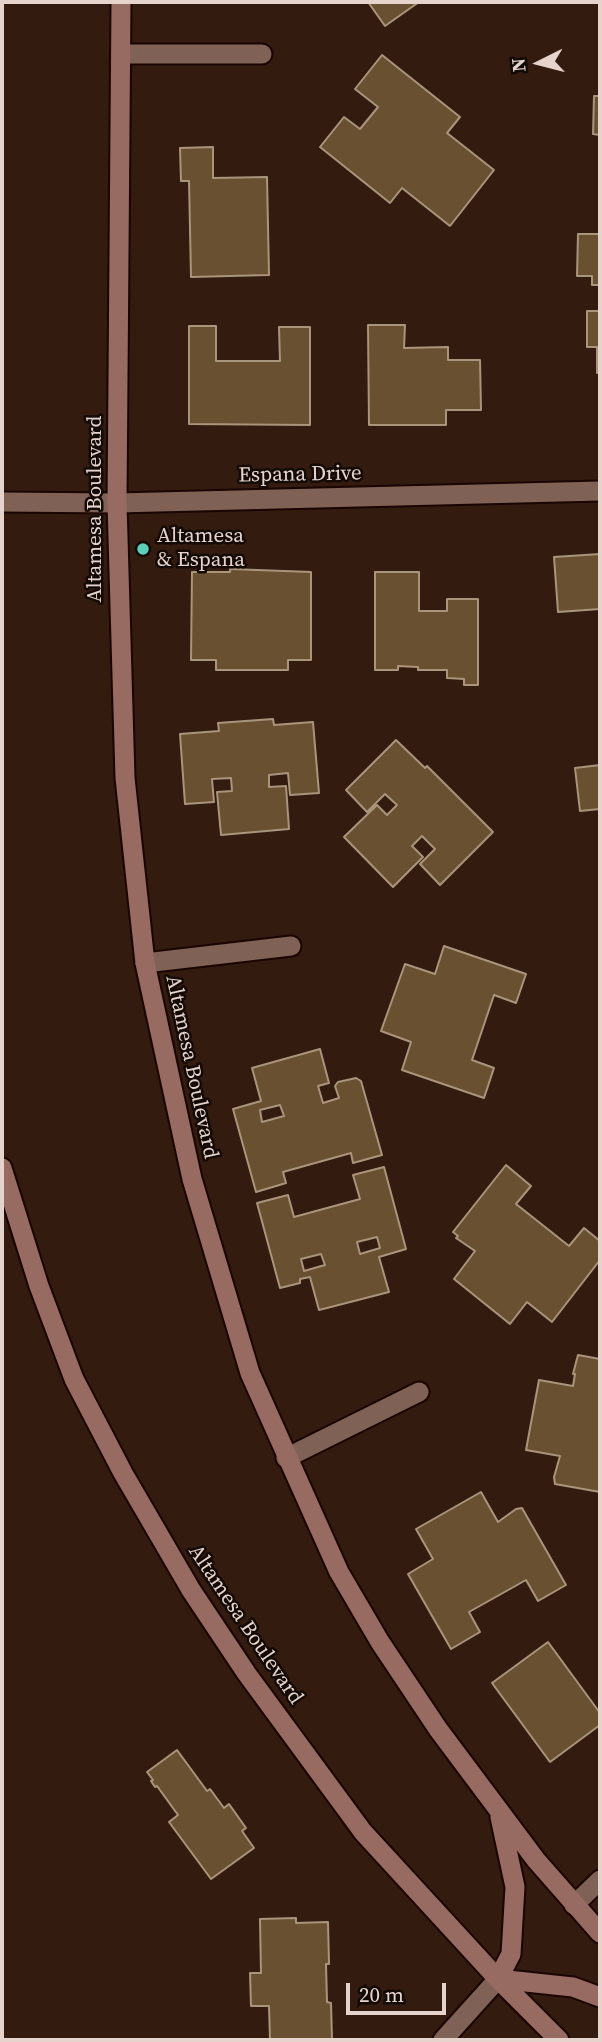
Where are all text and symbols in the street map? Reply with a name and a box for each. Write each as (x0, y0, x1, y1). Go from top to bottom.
north arrow (504, 28, 574, 98)
text: N (504, 57, 532, 73)
street label: Altamesa Boulevard (83, 416, 109, 602)
street label: Espana Drive (238, 461, 362, 489)
place label: Altamesa & Espana (157, 524, 245, 574)
marker: Altamesa & Espana (135, 541, 151, 557)
street label: Altamesa Boulevard (159, 973, 223, 1161)
street label: Altamesa Boulevard (182, 1540, 308, 1710)
scale bar (350, 1968, 450, 2012)
text: 20 m (359, 1980, 404, 2009)

